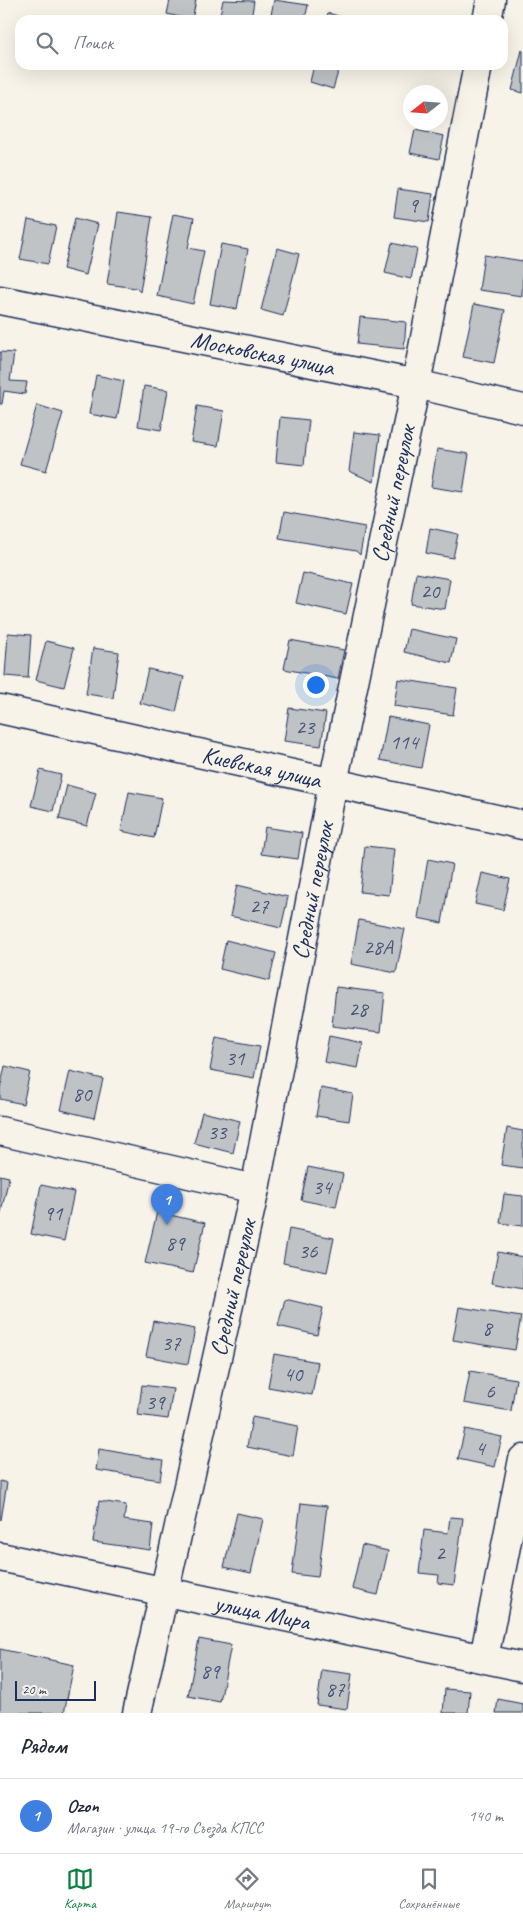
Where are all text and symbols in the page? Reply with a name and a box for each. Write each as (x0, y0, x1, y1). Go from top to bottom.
search box (15, 15, 508, 70)
icon: search (33, 29, 61, 57)
text: Поиск (73, 31, 113, 55)
north arrow (403, 85, 448, 130)
house number: 9 (408, 192, 419, 218)
street label: Московская улица (188, 324, 338, 382)
street label: Средний переулок (364, 420, 422, 565)
house number: 20 (421, 578, 441, 604)
your location (303, 672, 329, 698)
house number: 23 (296, 714, 316, 740)
house number: 114 (390, 729, 421, 755)
street label: Киевская улица (199, 739, 325, 795)
street label: Средний переулок (284, 817, 341, 962)
house number: 27 (250, 893, 270, 919)
house number: 28А (363, 934, 394, 960)
house number: 28 (349, 996, 370, 1022)
house number: 31 (226, 1045, 246, 1071)
house number: 80 (73, 1081, 93, 1107)
house number: 33 (208, 1119, 228, 1145)
house number: 34 (313, 1174, 334, 1200)
pin: 1 (151, 1184, 183, 1225)
house number: 91 (44, 1200, 64, 1226)
street label: Средний переулок (203, 1214, 263, 1359)
house number: 89 (166, 1230, 186, 1256)
house number: 36 (299, 1238, 318, 1264)
house number: 8 (482, 1315, 494, 1341)
house number: 37 (162, 1330, 182, 1356)
house number: 40 (284, 1361, 304, 1387)
house number: 6 (485, 1378, 495, 1404)
house number: 39 (146, 1389, 166, 1415)
house number: 4 (475, 1435, 487, 1461)
house number: 2 (435, 1540, 446, 1566)
street label: улица Мира (210, 1587, 314, 1637)
house number: 89 (201, 1658, 221, 1684)
house number: 87 (326, 1676, 346, 1702)
scale bar (15, 1678, 96, 1701)
text: 20 m (22, 1681, 46, 1698)
text: Рядом (20, 1733, 67, 1759)
text: Ozon (67, 1794, 99, 1818)
text: 1 (32, 1806, 40, 1826)
text: 140 m (469, 1806, 503, 1826)
text: Магазин · улица 19-го Съезда КПСС (67, 1818, 263, 1838)
tab: Карта (64, 1865, 96, 1912)
tab: Маршрут (224, 1865, 270, 1912)
tab: Сохранённые (398, 1865, 459, 1912)

